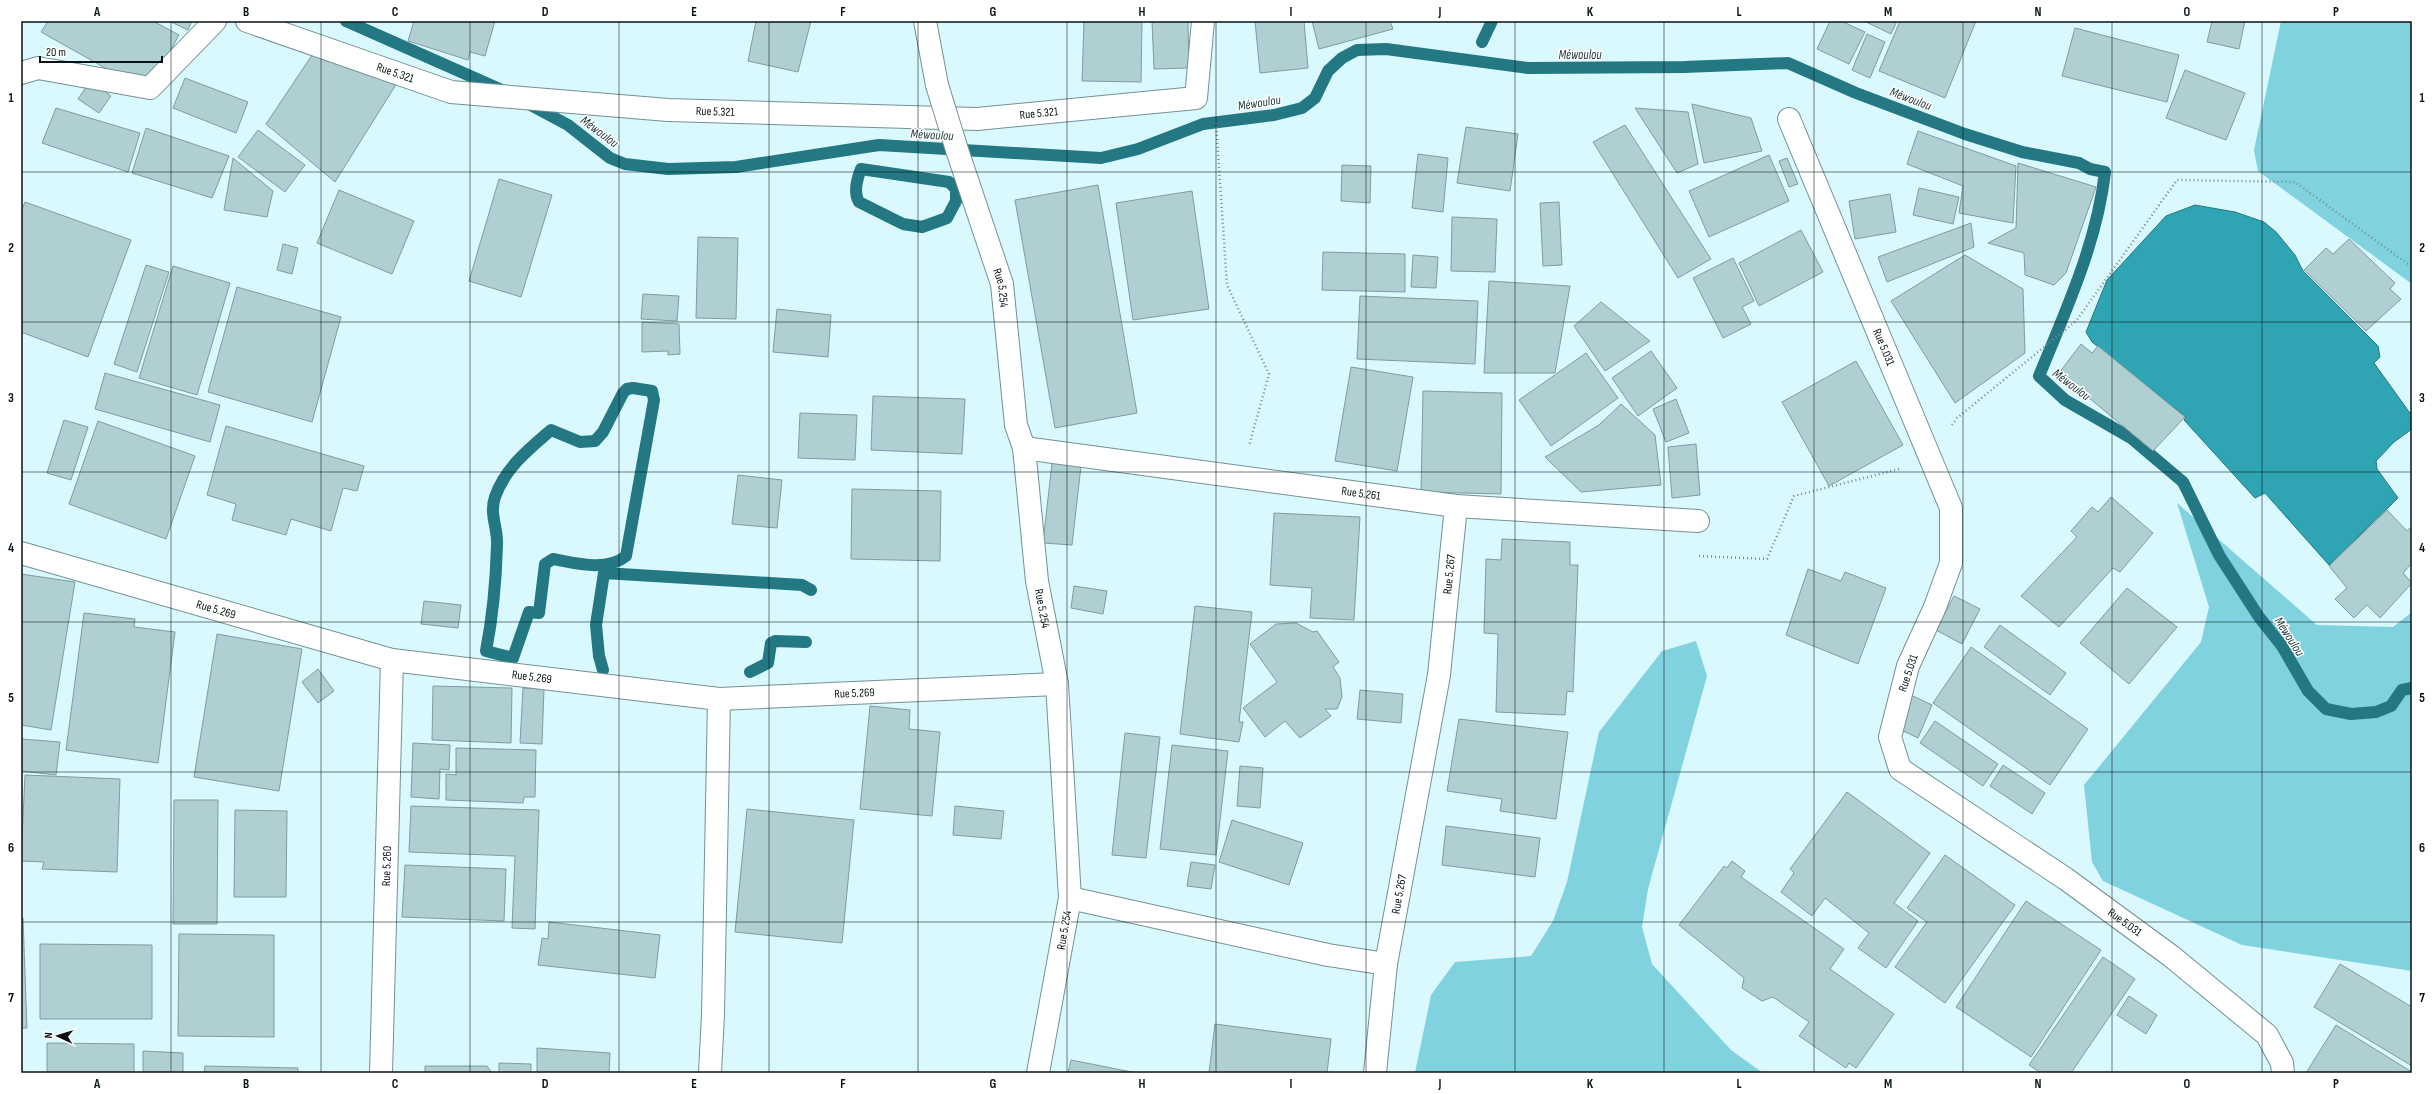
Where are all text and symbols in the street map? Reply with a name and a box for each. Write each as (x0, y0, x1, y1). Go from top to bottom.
text: A (93, 4, 101, 20)
text: B (243, 4, 249, 20)
text: C (392, 4, 399, 20)
text: D (542, 4, 549, 20)
text: E (691, 4, 697, 20)
text: F (840, 4, 846, 20)
text: G (990, 4, 997, 20)
text: H (1139, 4, 1146, 20)
text: I (1290, 4, 1293, 20)
text: J (1438, 4, 1442, 20)
text: K (1587, 4, 1594, 20)
text: L (1736, 4, 1742, 20)
text: M (1884, 4, 1892, 20)
text: N (2035, 4, 2042, 20)
text: O (2184, 4, 2191, 20)
text: P (2333, 4, 2339, 20)
scale bar (40, 38, 162, 64)
text: 20 m (46, 45, 66, 60)
water label: Méwoulou (1558, 47, 1602, 63)
street label: Rue 5.321 (374, 60, 417, 87)
water label: Méwoulou (1888, 84, 1934, 114)
text: 1 (8, 90, 14, 106)
text: 1 (2419, 90, 2425, 106)
water label: Méwoulou (1237, 92, 1282, 114)
street label: Rue 5.321 (696, 104, 736, 120)
street label: Rue 5.321 (1019, 104, 1060, 123)
water label: Méwoulou (577, 112, 622, 152)
water label: Méwoulou (910, 126, 955, 144)
text: 2 (8, 240, 14, 256)
text: 2 (2419, 240, 2425, 256)
street label: Rue 5.254 (989, 266, 1011, 308)
street label: Rue 5.031 (1869, 326, 1898, 369)
water label: Méwoulou (2049, 365, 2094, 405)
text: 3 (8, 390, 14, 406)
text: 3 (2419, 390, 2425, 406)
street label: Rue 5.261 (1340, 484, 1382, 504)
text: 4 (8, 540, 14, 556)
text: 4 (2419, 540, 2425, 556)
street label: Rue 5.267 (1440, 554, 1459, 595)
street label: Rue 5.254 (1031, 588, 1053, 629)
street label: Rue 5.269 (194, 597, 237, 623)
water label: Méwoulou (2271, 614, 2308, 660)
street label: Rue 5.031 (1895, 652, 1922, 694)
street label: Rue 5.269 (511, 667, 553, 687)
street label: Rue 5.269 (834, 685, 875, 702)
text: 5 (8, 690, 14, 706)
text: 5 (2419, 690, 2425, 706)
text: 6 (8, 840, 14, 856)
text: 6 (2419, 840, 2425, 856)
street label: Rue 5.260 (379, 846, 395, 886)
street label: Rue 5.267 (1388, 873, 1410, 915)
street label: Rue 5.031 (2105, 905, 2145, 941)
street label: Rue 5.254 (1054, 909, 1075, 951)
text: 7 (8, 990, 14, 1006)
text: 7 (2419, 990, 2425, 1006)
north arrow (38, 1016, 78, 1056)
text: N (42, 1032, 55, 1039)
text: A (93, 1076, 101, 1092)
text: B (243, 1076, 249, 1092)
text: C (392, 1076, 399, 1092)
text: D (542, 1076, 549, 1092)
text: E (691, 1076, 697, 1092)
text: F (840, 1076, 846, 1092)
text: G (990, 1076, 997, 1092)
text: H (1139, 1076, 1146, 1092)
text: I (1290, 1076, 1293, 1092)
text: J (1438, 1076, 1442, 1092)
text: K (1587, 1076, 1594, 1092)
text: L (1736, 1076, 1742, 1092)
text: M (1884, 1076, 1892, 1092)
text: N (2035, 1076, 2042, 1092)
text: O (2184, 1076, 2191, 1092)
text: P (2333, 1076, 2339, 1092)

